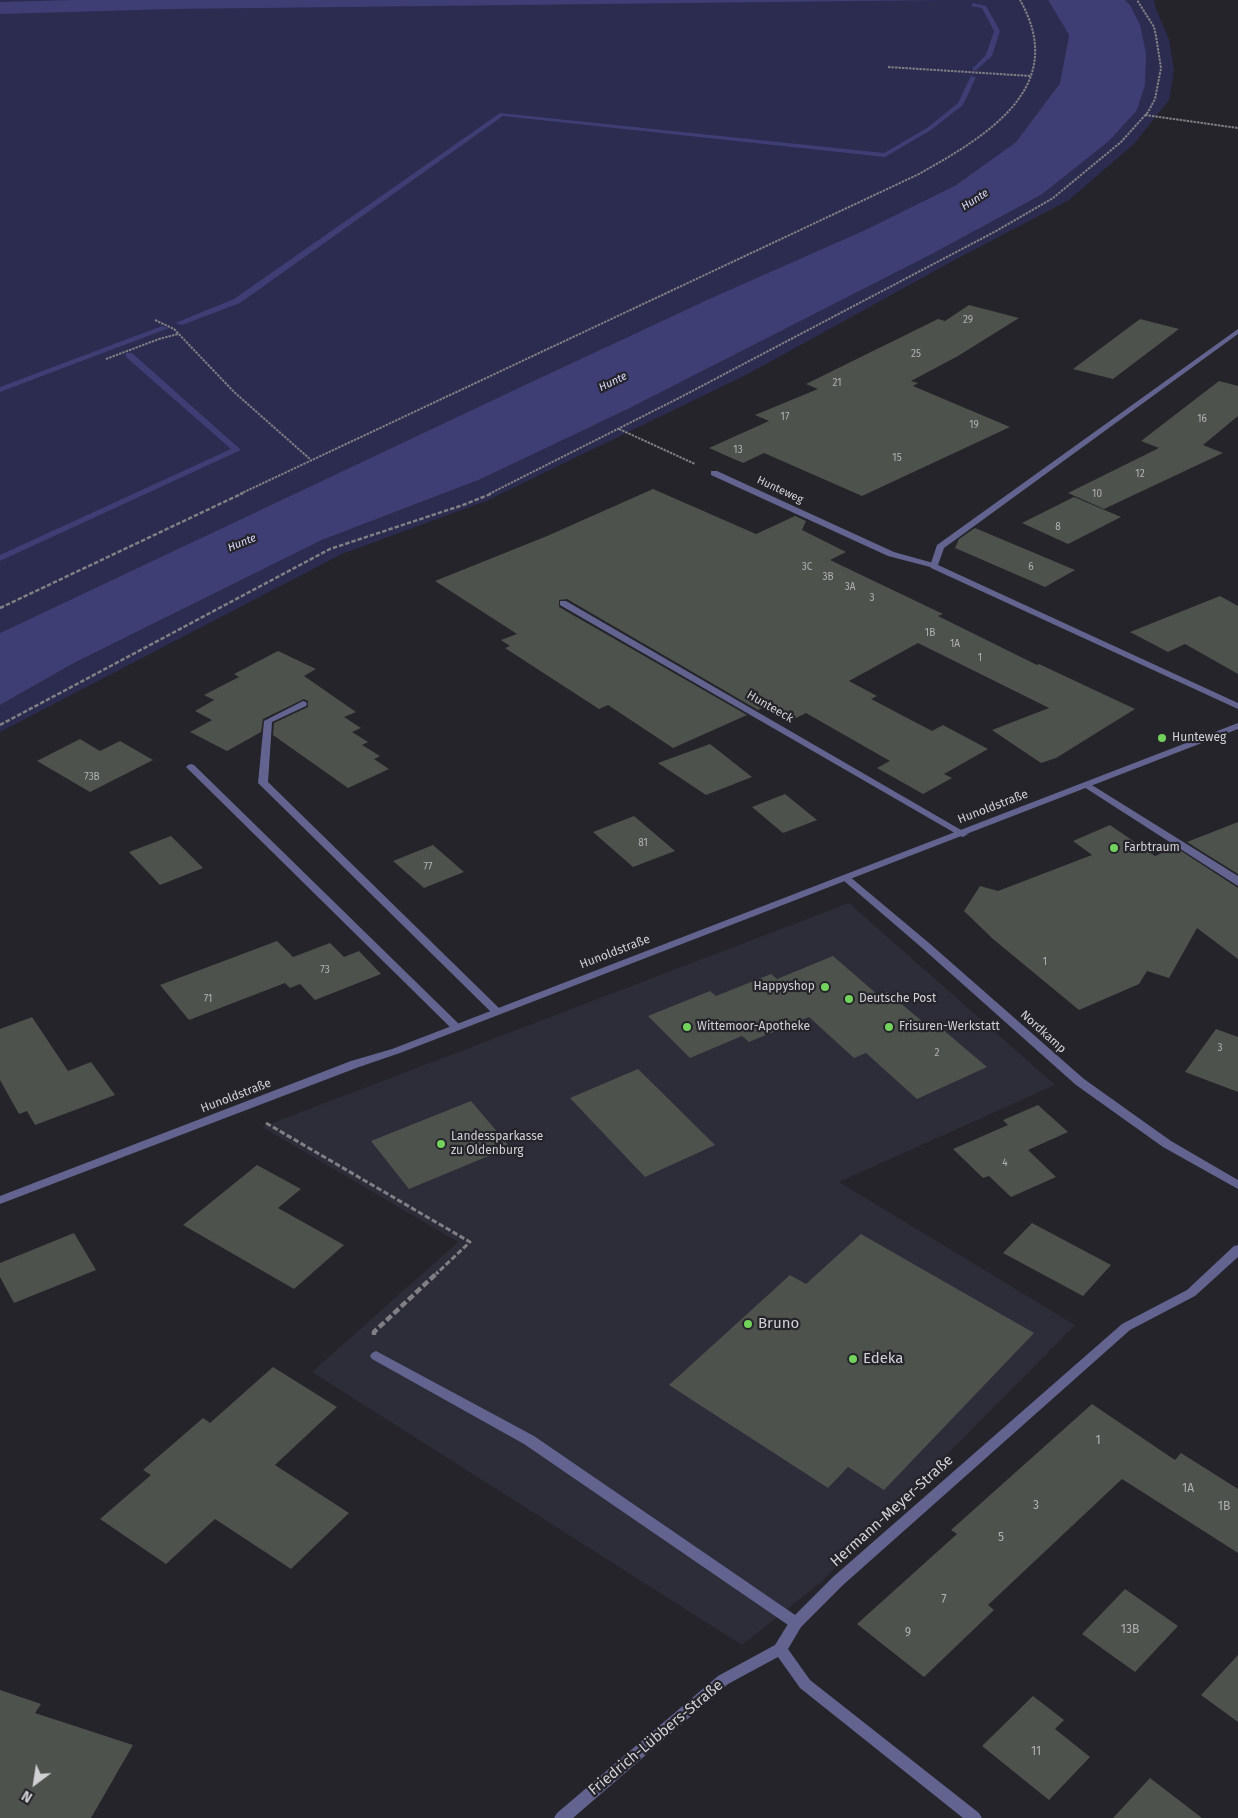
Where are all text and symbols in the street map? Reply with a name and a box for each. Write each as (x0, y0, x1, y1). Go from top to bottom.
water label: Hunte (959, 186, 991, 214)
house number: 29 (963, 314, 973, 326)
house number: 25 (911, 348, 921, 360)
water label: Hunte (597, 370, 629, 394)
house number: 21 (832, 377, 842, 389)
house number: 17 (781, 411, 789, 423)
house number: 16 (1197, 413, 1207, 425)
house number: 19 (969, 419, 979, 431)
house number: 13 (733, 444, 743, 456)
house number: 15 (892, 452, 902, 464)
house number: 12 (1135, 468, 1145, 480)
street label: Hunteweg (755, 474, 805, 506)
house number: 10 (1092, 488, 1102, 500)
house number: 8 (1055, 521, 1061, 533)
water label: Hunte (226, 531, 258, 555)
house number: 3C (802, 561, 812, 573)
house number: 6 (1028, 561, 1034, 573)
house number: 3B (822, 571, 834, 583)
house number: 3A (845, 581, 855, 593)
house number: 3 (870, 592, 874, 604)
house number: 1B (925, 627, 935, 639)
house number: 1A (950, 638, 960, 650)
house number: 1 (978, 652, 982, 664)
street label: Hunteeck (744, 688, 796, 726)
place label: Hunteweg (1172, 731, 1226, 745)
marker: Hunteweg (1156, 732, 1168, 744)
house number: 73B (84, 771, 100, 783)
street label: Hunoldstraße (956, 787, 1030, 827)
house number: 81 (638, 837, 648, 849)
place label: Farbtraum (1124, 841, 1180, 855)
marker: Farbtraum (1108, 842, 1120, 854)
house number: 77 (424, 861, 432, 873)
street label: Hunoldstraße (578, 932, 652, 972)
house number: 1 (1043, 956, 1047, 968)
house number: 73 (320, 964, 330, 976)
place label: Happyshop (754, 980, 815, 994)
marker: Happyshop (819, 981, 831, 993)
place label: Deutsche Post (859, 992, 936, 1006)
house number: 71 (204, 993, 212, 1005)
marker: Deutsche Post (843, 993, 855, 1005)
street label: Nordkamp (1017, 1008, 1069, 1056)
place label: Wittemoor-Apotheke (697, 1020, 810, 1034)
place label: Frisuren-Werkstatt (899, 1020, 1000, 1034)
marker: Wittemoor-Apotheke (681, 1021, 693, 1033)
marker: Frisuren-Werkstatt (883, 1021, 895, 1033)
house number: 3 (1218, 1042, 1222, 1054)
house number: 2 (935, 1047, 939, 1059)
street label: Hunoldstraße (199, 1076, 273, 1116)
place label: Landessparkasse zu Oldenburg (451, 1130, 543, 1158)
marker: Landessparkasse zu Oldenburg (435, 1138, 447, 1150)
house number: 4 (1002, 1157, 1008, 1169)
place label: Bruno (758, 1315, 799, 1333)
marker: Bruno (742, 1318, 754, 1330)
place label: Edeka (863, 1350, 903, 1368)
marker: Edeka (847, 1353, 859, 1365)
house number: 1 (1095, 1434, 1101, 1448)
street label: Hermann-Meyer-Straße (827, 1451, 957, 1571)
house number: 1A (1182, 1482, 1194, 1496)
house number: 3 (1033, 1499, 1039, 1513)
house number: 1B (1218, 1500, 1230, 1514)
house number: 5 (998, 1531, 1004, 1545)
house number: 7 (941, 1593, 947, 1607)
house number: 13B (1121, 1623, 1139, 1637)
house number: 9 (905, 1626, 911, 1640)
street label: Friedrich-Lübbers-Straße (585, 1676, 727, 1800)
house number: 11 (1031, 1745, 1041, 1759)
north arrow (10, 1758, 60, 1808)
text: N (19, 1787, 35, 1806)

